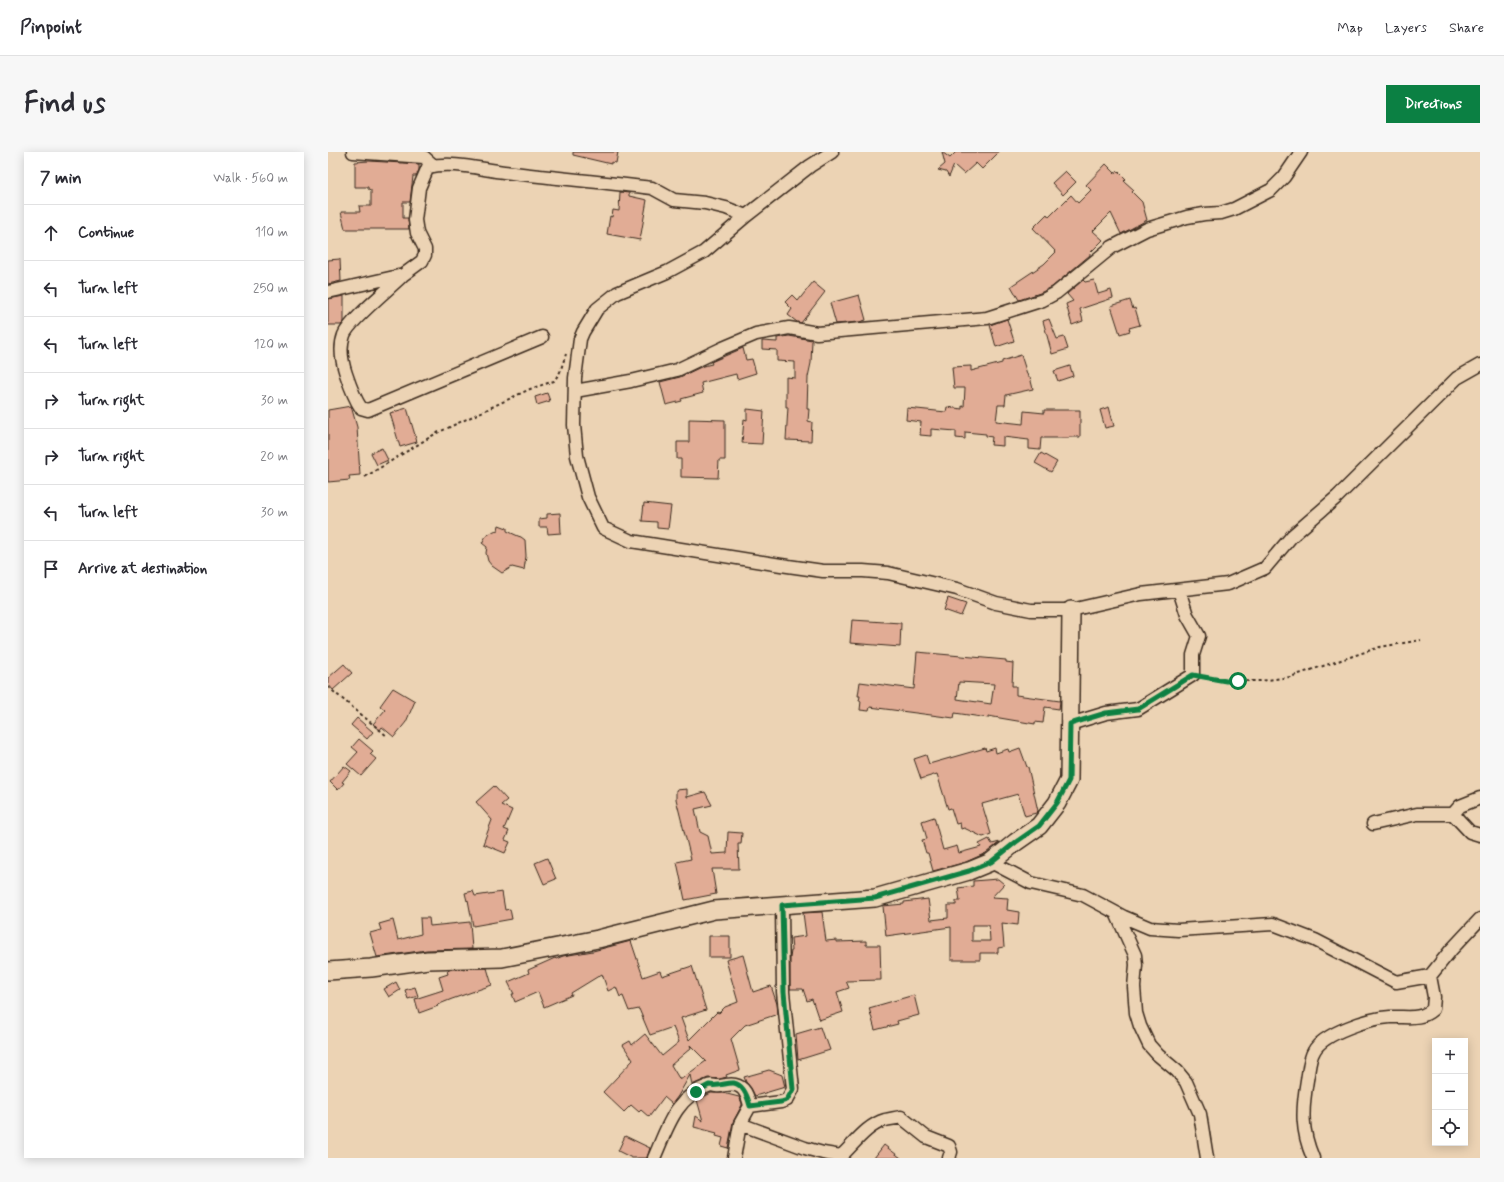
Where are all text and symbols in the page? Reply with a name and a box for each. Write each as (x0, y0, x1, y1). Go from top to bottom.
text: Pinpoint (20, 15, 82, 40)
text: Map (1337, 19, 1363, 37)
text: Layers (1385, 19, 1427, 37)
text: Share (1449, 19, 1484, 37)
button: Directions (1386, 85, 1480, 123)
text: Find us (24, 86, 105, 123)
text: 7 min (40, 167, 82, 189)
text: Walk · 560 m (213, 170, 288, 187)
icon: ahead (40, 222, 62, 244)
text: Continue (78, 223, 134, 243)
text: 110 m (255, 224, 288, 241)
icon: left (40, 278, 62, 300)
text: Turn left (78, 279, 138, 299)
text: 250 m (253, 280, 288, 297)
icon: left (40, 334, 62, 356)
text: Turn left (78, 335, 138, 355)
text: 120 m (254, 336, 288, 353)
icon: right (40, 390, 62, 412)
text: Turn right (78, 391, 145, 411)
text: 30 m (261, 392, 288, 409)
icon: right (40, 446, 62, 468)
text: Turn right (78, 447, 145, 467)
text: 20 m (260, 448, 288, 465)
icon: left (40, 502, 62, 524)
text: Turn left (78, 503, 138, 523)
text: 30 m (261, 504, 288, 521)
icon: arrive (40, 558, 62, 580)
text: Arrive at destination (78, 559, 207, 579)
route start (1229, 672, 1247, 690)
map controls (1432, 1038, 1468, 1146)
button: + (1432, 1038, 1468, 1074)
button: − (1432, 1074, 1468, 1110)
route end (687, 1083, 705, 1101)
button: locate (1432, 1110, 1468, 1146)

